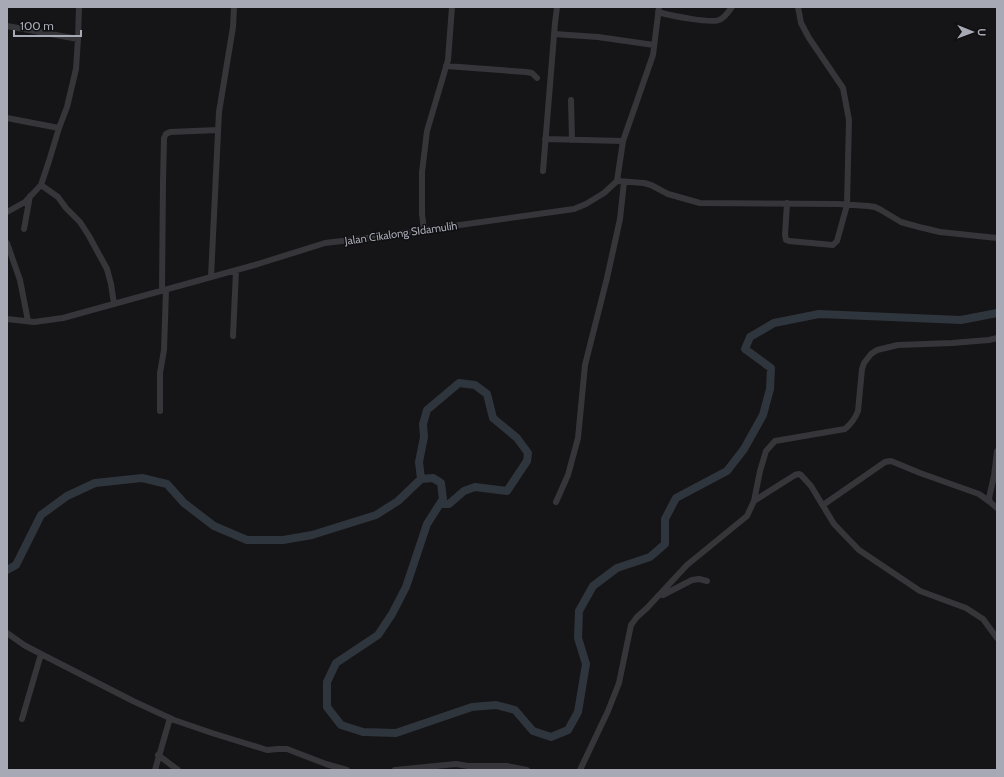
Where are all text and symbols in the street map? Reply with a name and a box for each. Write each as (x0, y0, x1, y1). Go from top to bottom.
scale bar (14, 12, 81, 38)
north arrow (952, 12, 992, 52)
text: 100 m (20, 18, 54, 33)
text: U (975, 28, 989, 36)
street label: Jalan Cikalong SIdamulih (343, 218, 458, 248)

